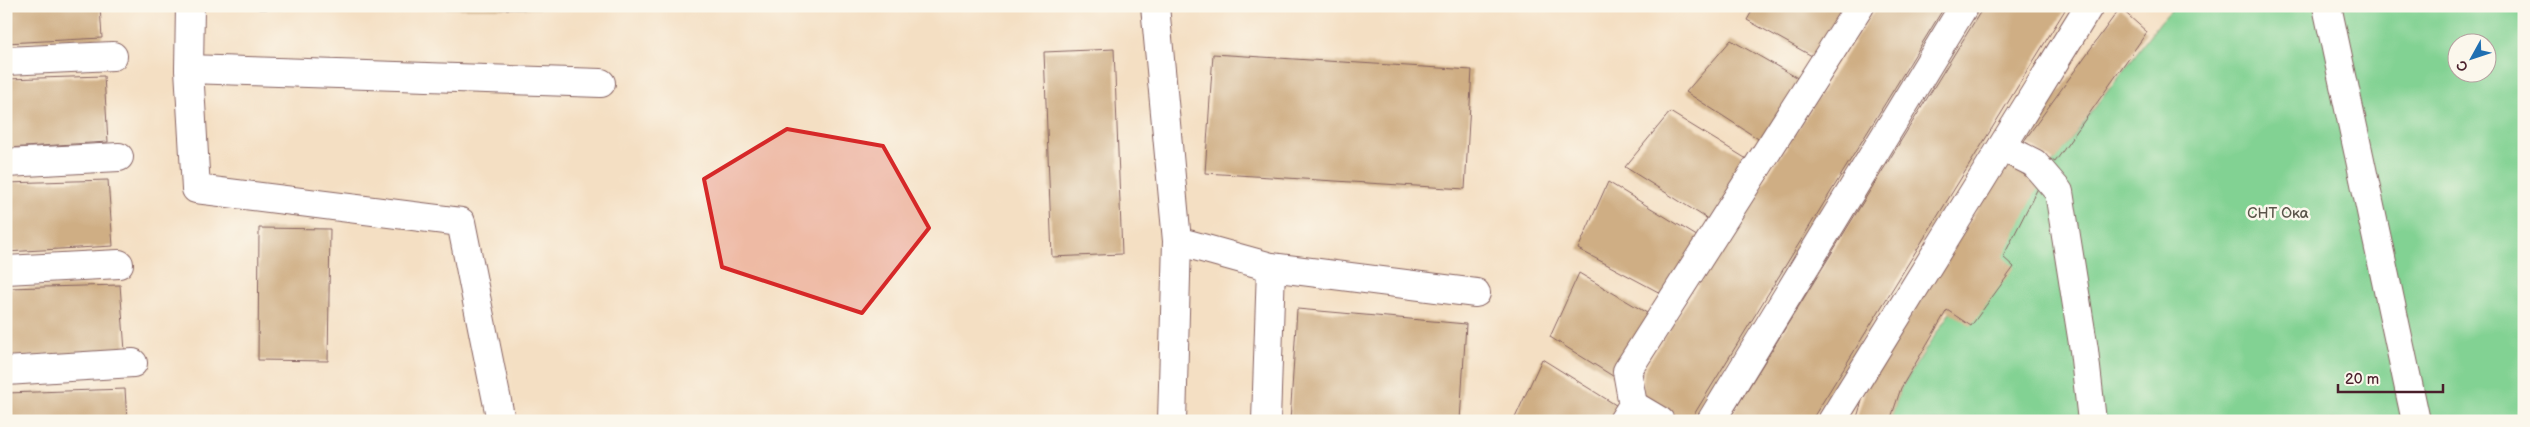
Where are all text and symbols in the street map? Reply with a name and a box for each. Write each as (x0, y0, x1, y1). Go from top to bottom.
north arrow (2448, 32, 2498, 82)
text: С (2453, 57, 2472, 75)
park label: СНТ Ока (2247, 204, 2309, 223)
scale bar (2338, 362, 2442, 394)
text: 20 m (2345, 370, 2379, 389)

